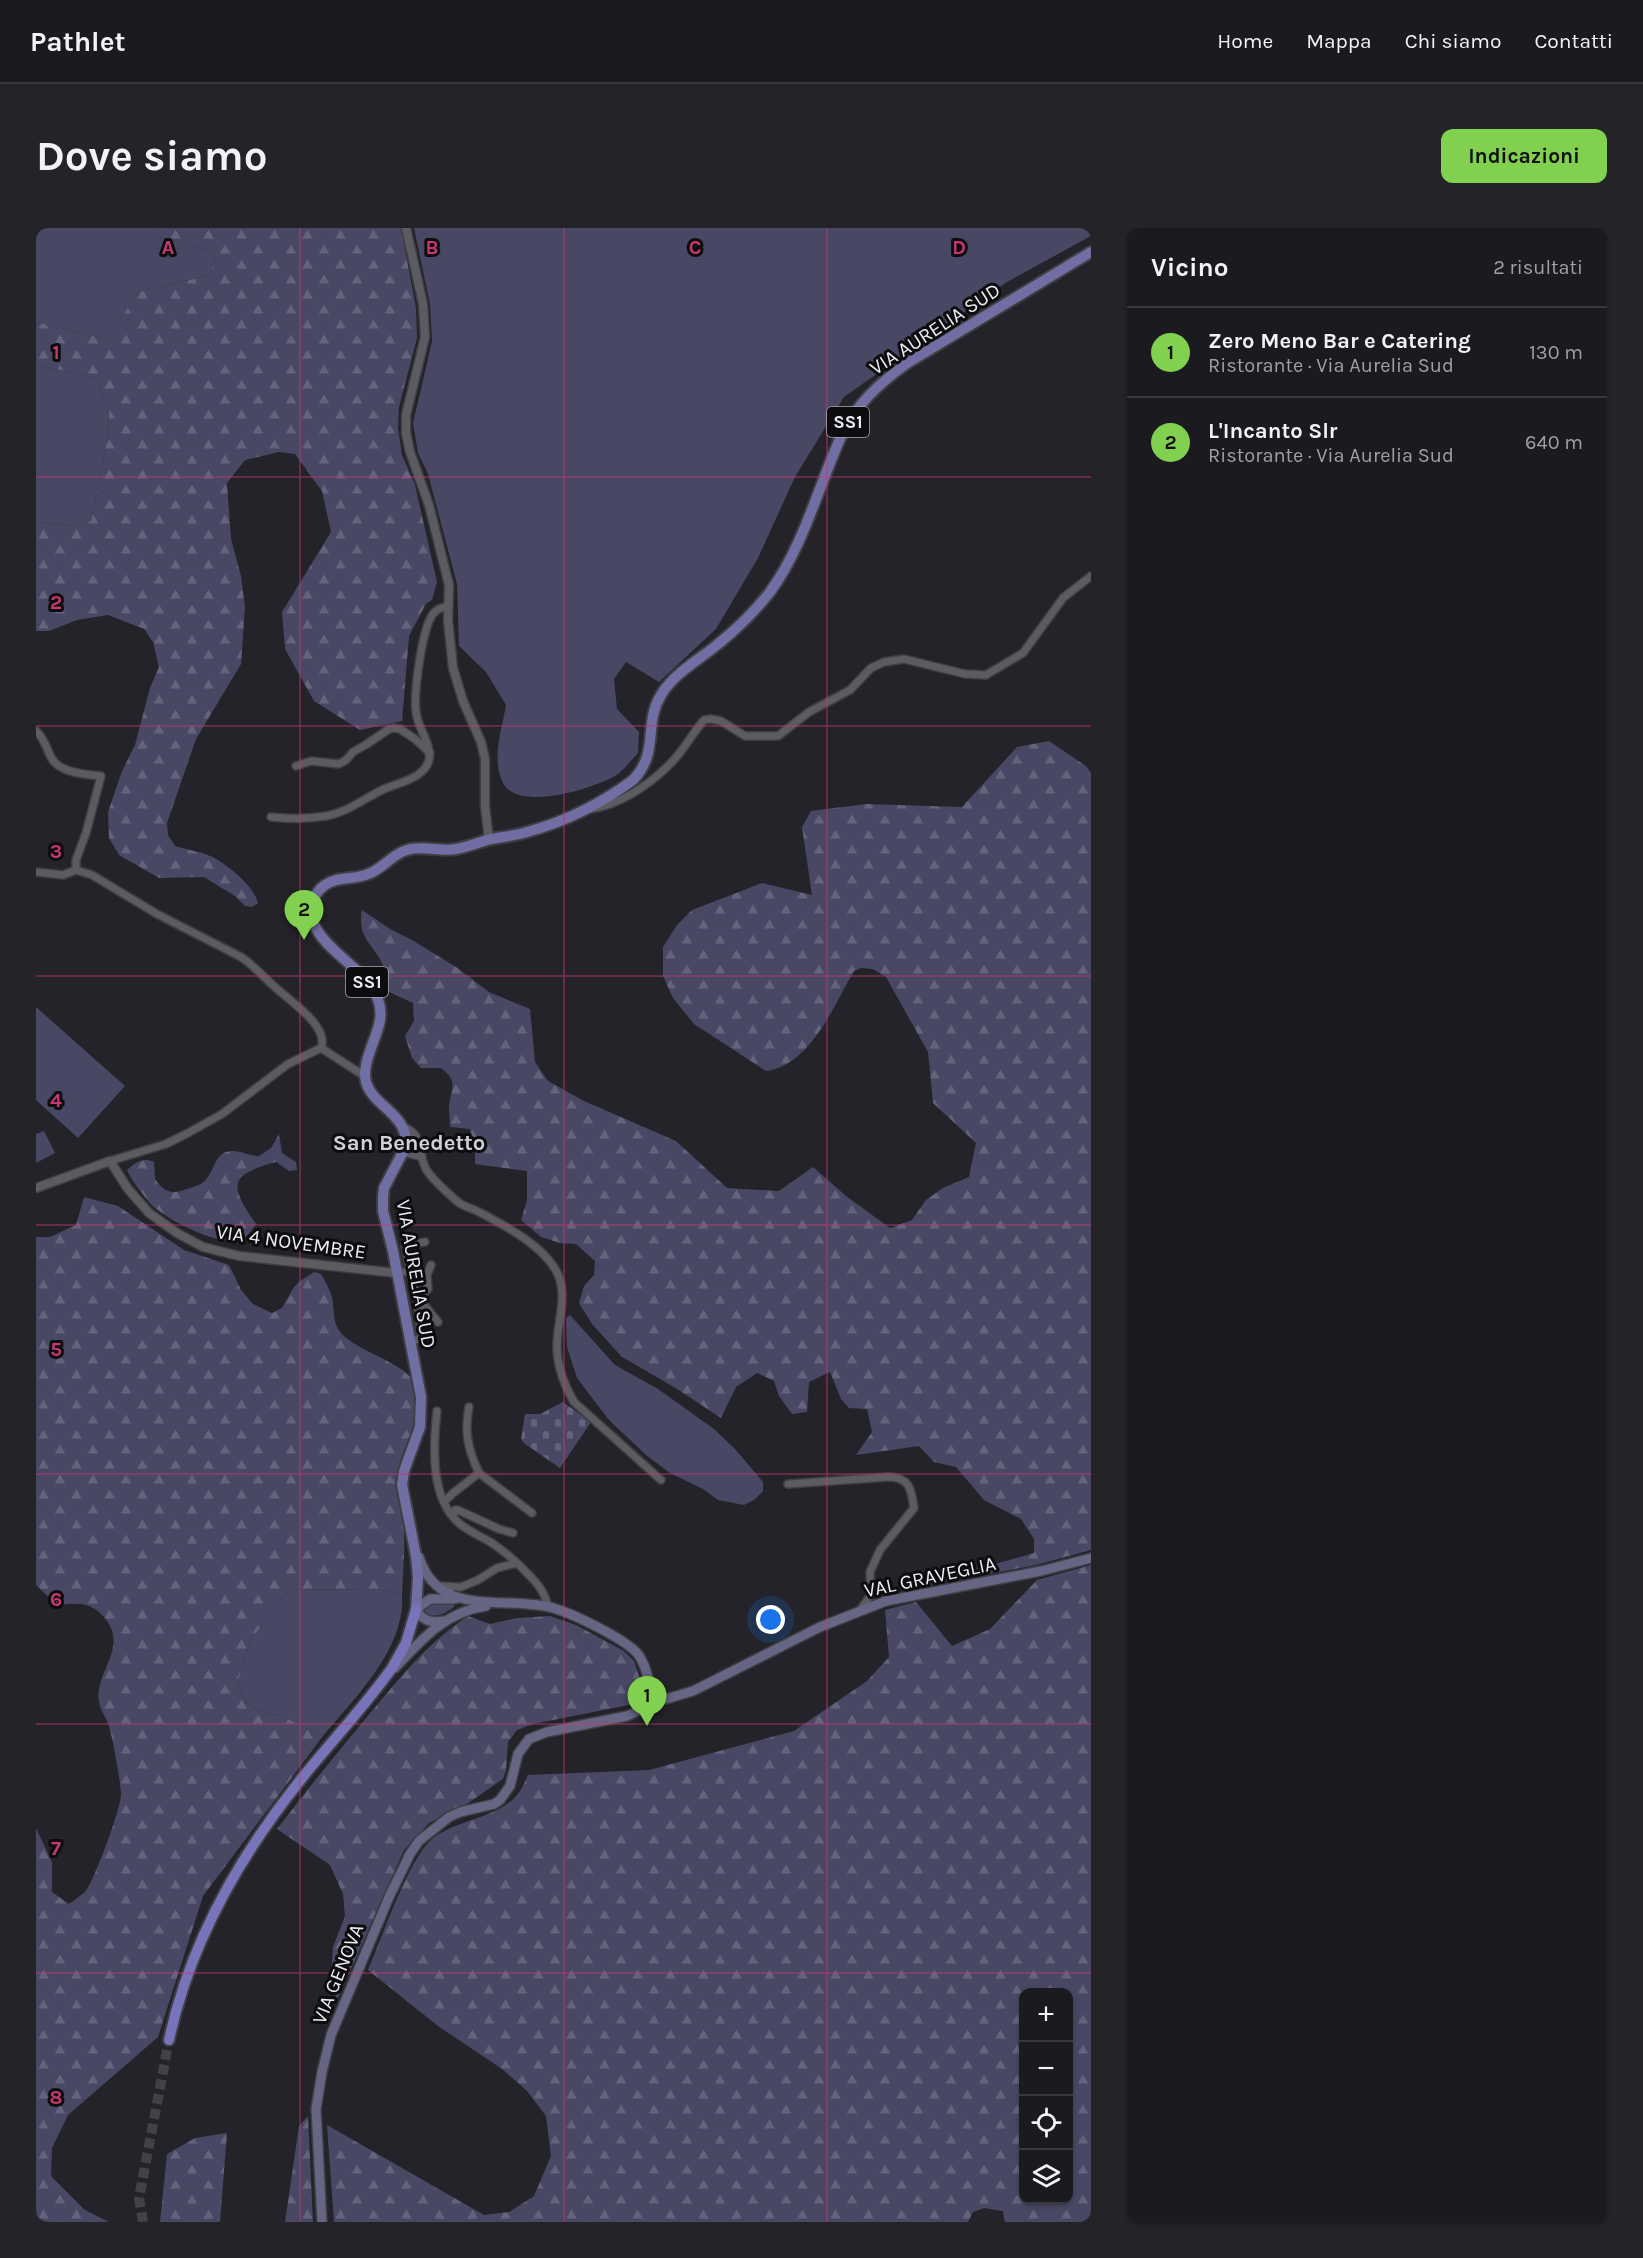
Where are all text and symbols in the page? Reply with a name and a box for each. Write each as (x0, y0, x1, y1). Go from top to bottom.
text: Pathlet (30, 25, 126, 58)
text: Home (1217, 29, 1273, 53)
text: Mappa (1306, 29, 1372, 53)
text: Chi siamo (1405, 29, 1501, 53)
text: Contatti (1534, 29, 1613, 53)
button: Indicazioni (1441, 129, 1607, 183)
text: Dove siamo (36, 131, 267, 181)
text: A (162, 236, 175, 259)
text: B (426, 236, 438, 259)
text: C (689, 236, 701, 259)
text: D (952, 236, 966, 259)
text: Vicino (1151, 252, 1228, 283)
text: 2 risultati (1493, 256, 1583, 279)
street label: VIA AURELIA SUD (866, 278, 1004, 380)
text: Zero Meno Bar e Catering (1208, 328, 1471, 354)
text: 1 (52, 341, 60, 364)
text: 1 (1167, 341, 1174, 364)
text: 130 m (1529, 341, 1583, 364)
text: Ristorante · Via Aurelia Sud (1208, 354, 1454, 377)
road number: SS1 (827, 407, 869, 437)
text: L'Incanto Slr (1208, 418, 1338, 444)
text: 2 (1164, 431, 1177, 454)
text: 640 m (1525, 431, 1583, 454)
text: Ristorante · Via Aurelia Sud (1208, 444, 1454, 467)
text: 2 (50, 591, 62, 614)
text: 3 (50, 840, 62, 863)
pin: 2 (284, 890, 324, 940)
road number: SS1 (346, 967, 388, 997)
text: 4 (50, 1089, 62, 1112)
district label: San Benedetto (333, 1130, 485, 1156)
street label: VIA AURELIA SUD (392, 1198, 440, 1350)
street label: VIA 4 NOVEMBRE (215, 1220, 367, 1264)
text: 5 (50, 1338, 62, 1361)
street label: VAL GRAVEGLIA (862, 1552, 998, 1602)
text: 6 (50, 1588, 62, 1611)
your location (756, 1605, 785, 1634)
pin: 1 (628, 1676, 666, 1726)
text: 7 (51, 1837, 61, 1860)
street label: VIA GENOVA (308, 1921, 368, 2027)
map controls (1019, 1988, 1073, 2204)
button: + (1019, 1988, 1073, 2042)
button: − (1019, 2042, 1073, 2096)
text: 8 (50, 2086, 62, 2109)
button: locate (1019, 2096, 1073, 2150)
button: layers (1019, 2150, 1073, 2204)

